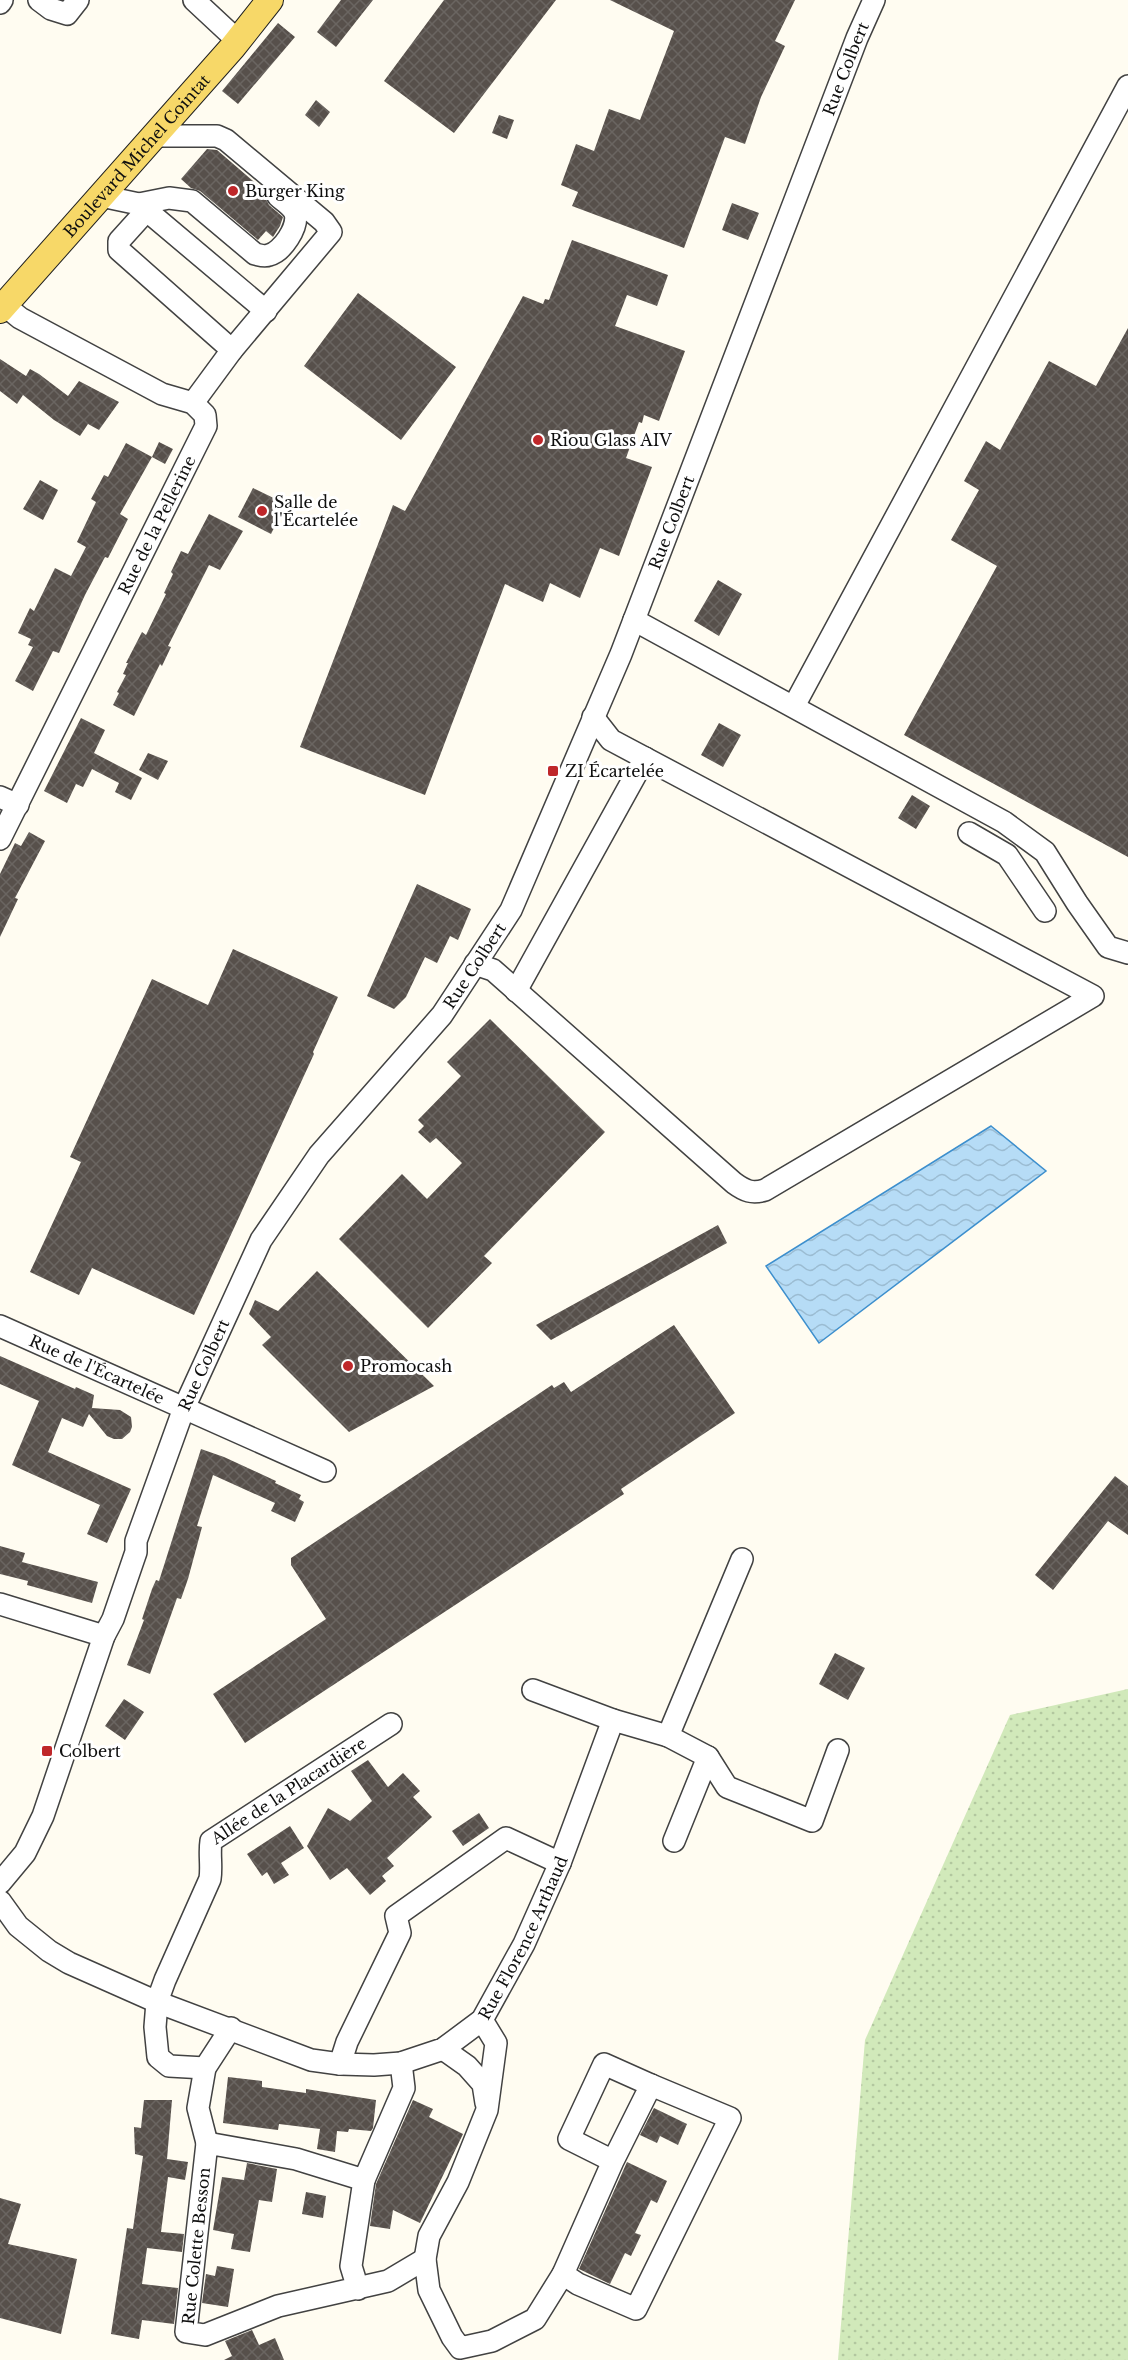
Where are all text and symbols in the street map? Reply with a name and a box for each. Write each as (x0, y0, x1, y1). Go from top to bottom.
street label: Rue Colbert (818, 19, 873, 118)
street label: Boulevard Michel Cointat (59, 70, 214, 242)
place label: Burger King (245, 181, 345, 201)
marker: Burger King (226, 184, 240, 198)
place label: Riou Glass AIV (550, 430, 672, 450)
marker: Riou Glass AIV (531, 433, 545, 447)
street label: Rue de la Pellerine (114, 452, 200, 598)
street label: Rue Colbert (644, 473, 698, 572)
place label: Salle de l'Écartelée (274, 492, 358, 530)
marker: Salle de l'Écartelée (255, 504, 269, 518)
place label: ZI Écartelée (565, 761, 664, 781)
marker: ZI Écartelée (546, 764, 560, 778)
street label: Rue Colbert (439, 919, 510, 1012)
street label: Rue Colbert (174, 1316, 233, 1414)
street label: Rue de l'Écartelée (26, 1330, 167, 1408)
place label: Promocash (360, 1356, 452, 1376)
marker: Promocash (341, 1359, 355, 1373)
street label: Allée de la Placardière (206, 1733, 370, 1849)
place label: Colbert (59, 1741, 121, 1761)
marker: Colbert (40, 1744, 54, 1758)
street label: Rue Florence Arthaud (474, 1853, 572, 2023)
street label: Rue Colette Besson (178, 2166, 214, 2326)

